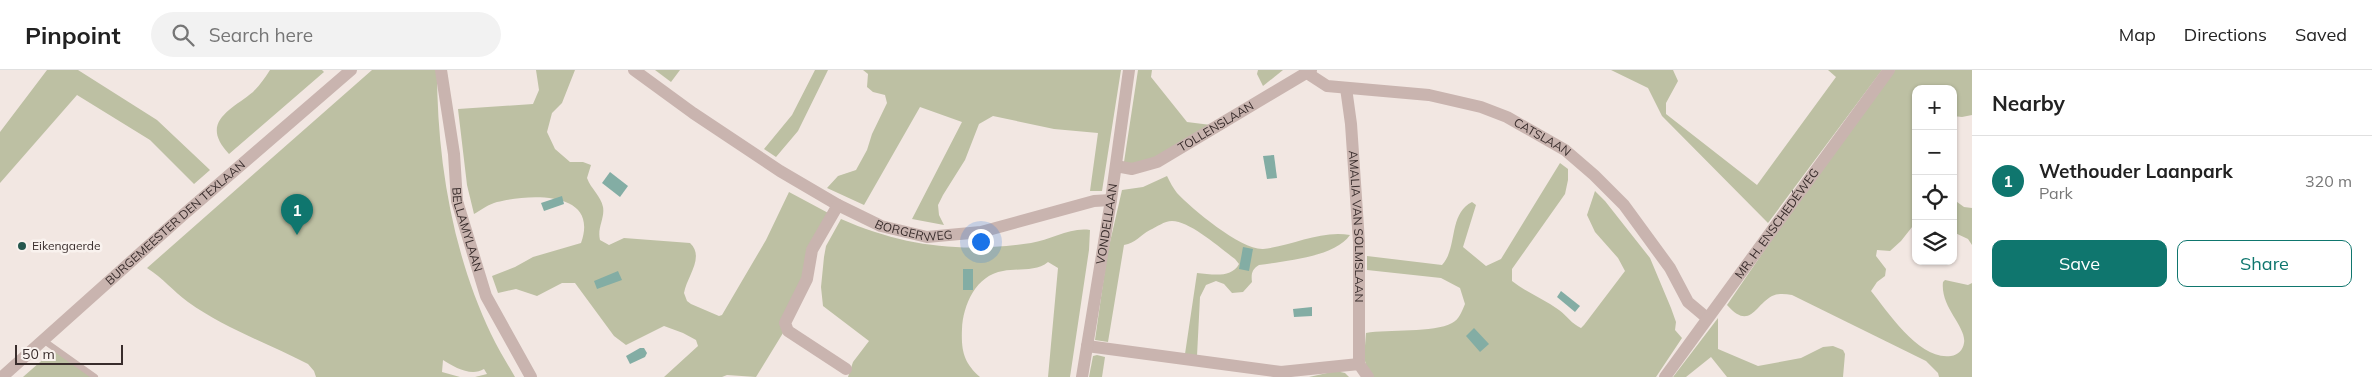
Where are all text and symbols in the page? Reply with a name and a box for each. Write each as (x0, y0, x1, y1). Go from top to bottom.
search box (151, 12, 501, 57)
text: Pinpoint (25, 20, 121, 50)
icon: search (169, 21, 197, 49)
text: Search here (209, 23, 313, 47)
text: Map (2119, 23, 2156, 46)
text: Directions (2184, 23, 2267, 46)
text: Saved (2295, 23, 2347, 46)
map controls (1912, 85, 1957, 265)
button: + (1912, 85, 1957, 130)
text: Nearby (1992, 90, 2065, 116)
street label: TOLLENSLAAN (1175, 98, 1256, 155)
street label: CATSLAAN (1511, 114, 1574, 159)
button: − (1912, 130, 1957, 175)
street label: AMALIA VAN SOLMSLAAN (1346, 150, 1367, 303)
street label: BURGEMEESTER DEN TEXLAAN (102, 157, 248, 288)
text: Wethouder Laanpark (2039, 159, 2233, 183)
street label: MR. H. ENSCHEDÉWEG (1731, 165, 1822, 281)
text: 1 (2003, 171, 2013, 191)
text: 320 m (2305, 171, 2352, 191)
button: locate (1912, 175, 1957, 220)
street label: VONDELLAAN (1093, 182, 1120, 266)
text: Park (2039, 183, 2073, 203)
street label: BELLAMYLAAN (449, 187, 486, 274)
pin: 1 (281, 194, 313, 235)
street label: BORGERWEG (872, 216, 953, 244)
button: layers (1912, 220, 1957, 265)
your location (968, 229, 994, 255)
place label: Eikengaerde (32, 238, 100, 253)
marker: Eikengaerde (16, 240, 28, 252)
button: Save (1992, 240, 2167, 287)
button: Share (2177, 240, 2352, 287)
scale bar (15, 342, 122, 365)
text: 50 m (22, 345, 55, 363)

